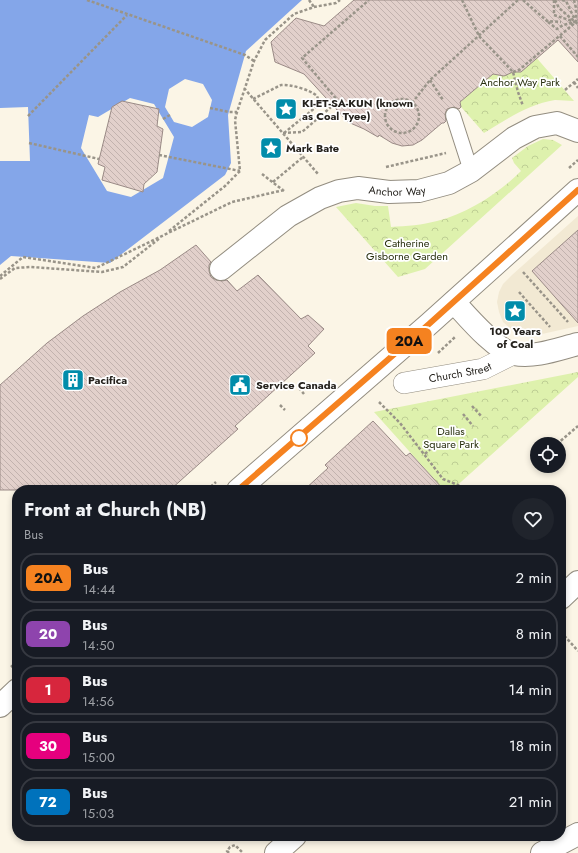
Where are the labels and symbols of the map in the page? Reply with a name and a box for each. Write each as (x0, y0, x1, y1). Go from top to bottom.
park label: Anchor Way Park (480, 74, 560, 90)
place label: KI-ET-SA-KUN (known as Coal Tyee) (302, 95, 413, 124)
place icon: KI-ET-SA-KUN (known as Coal Tyee) (273, 96, 299, 122)
place icon: Mark Bate (258, 135, 284, 161)
place label: Mark Bate (286, 140, 339, 156)
street label: Anchor Way (368, 181, 428, 200)
park label: Catherine Gisborne Garden (366, 235, 448, 264)
place icon: 100 Years of Coal (502, 298, 528, 324)
place label: 100 Years of Coal (489, 323, 541, 352)
line badge: 20A (386, 328, 432, 354)
street label: Church Street (428, 358, 494, 386)
building icon: Pacifica (60, 367, 86, 393)
place label: Pacifica (88, 372, 127, 388)
public building icon: Service Canada (227, 372, 253, 398)
place label: Service Canada (256, 377, 337, 393)
park label: Dallas Square Park (423, 423, 479, 452)
unlabelled marker (290, 429, 308, 447)

